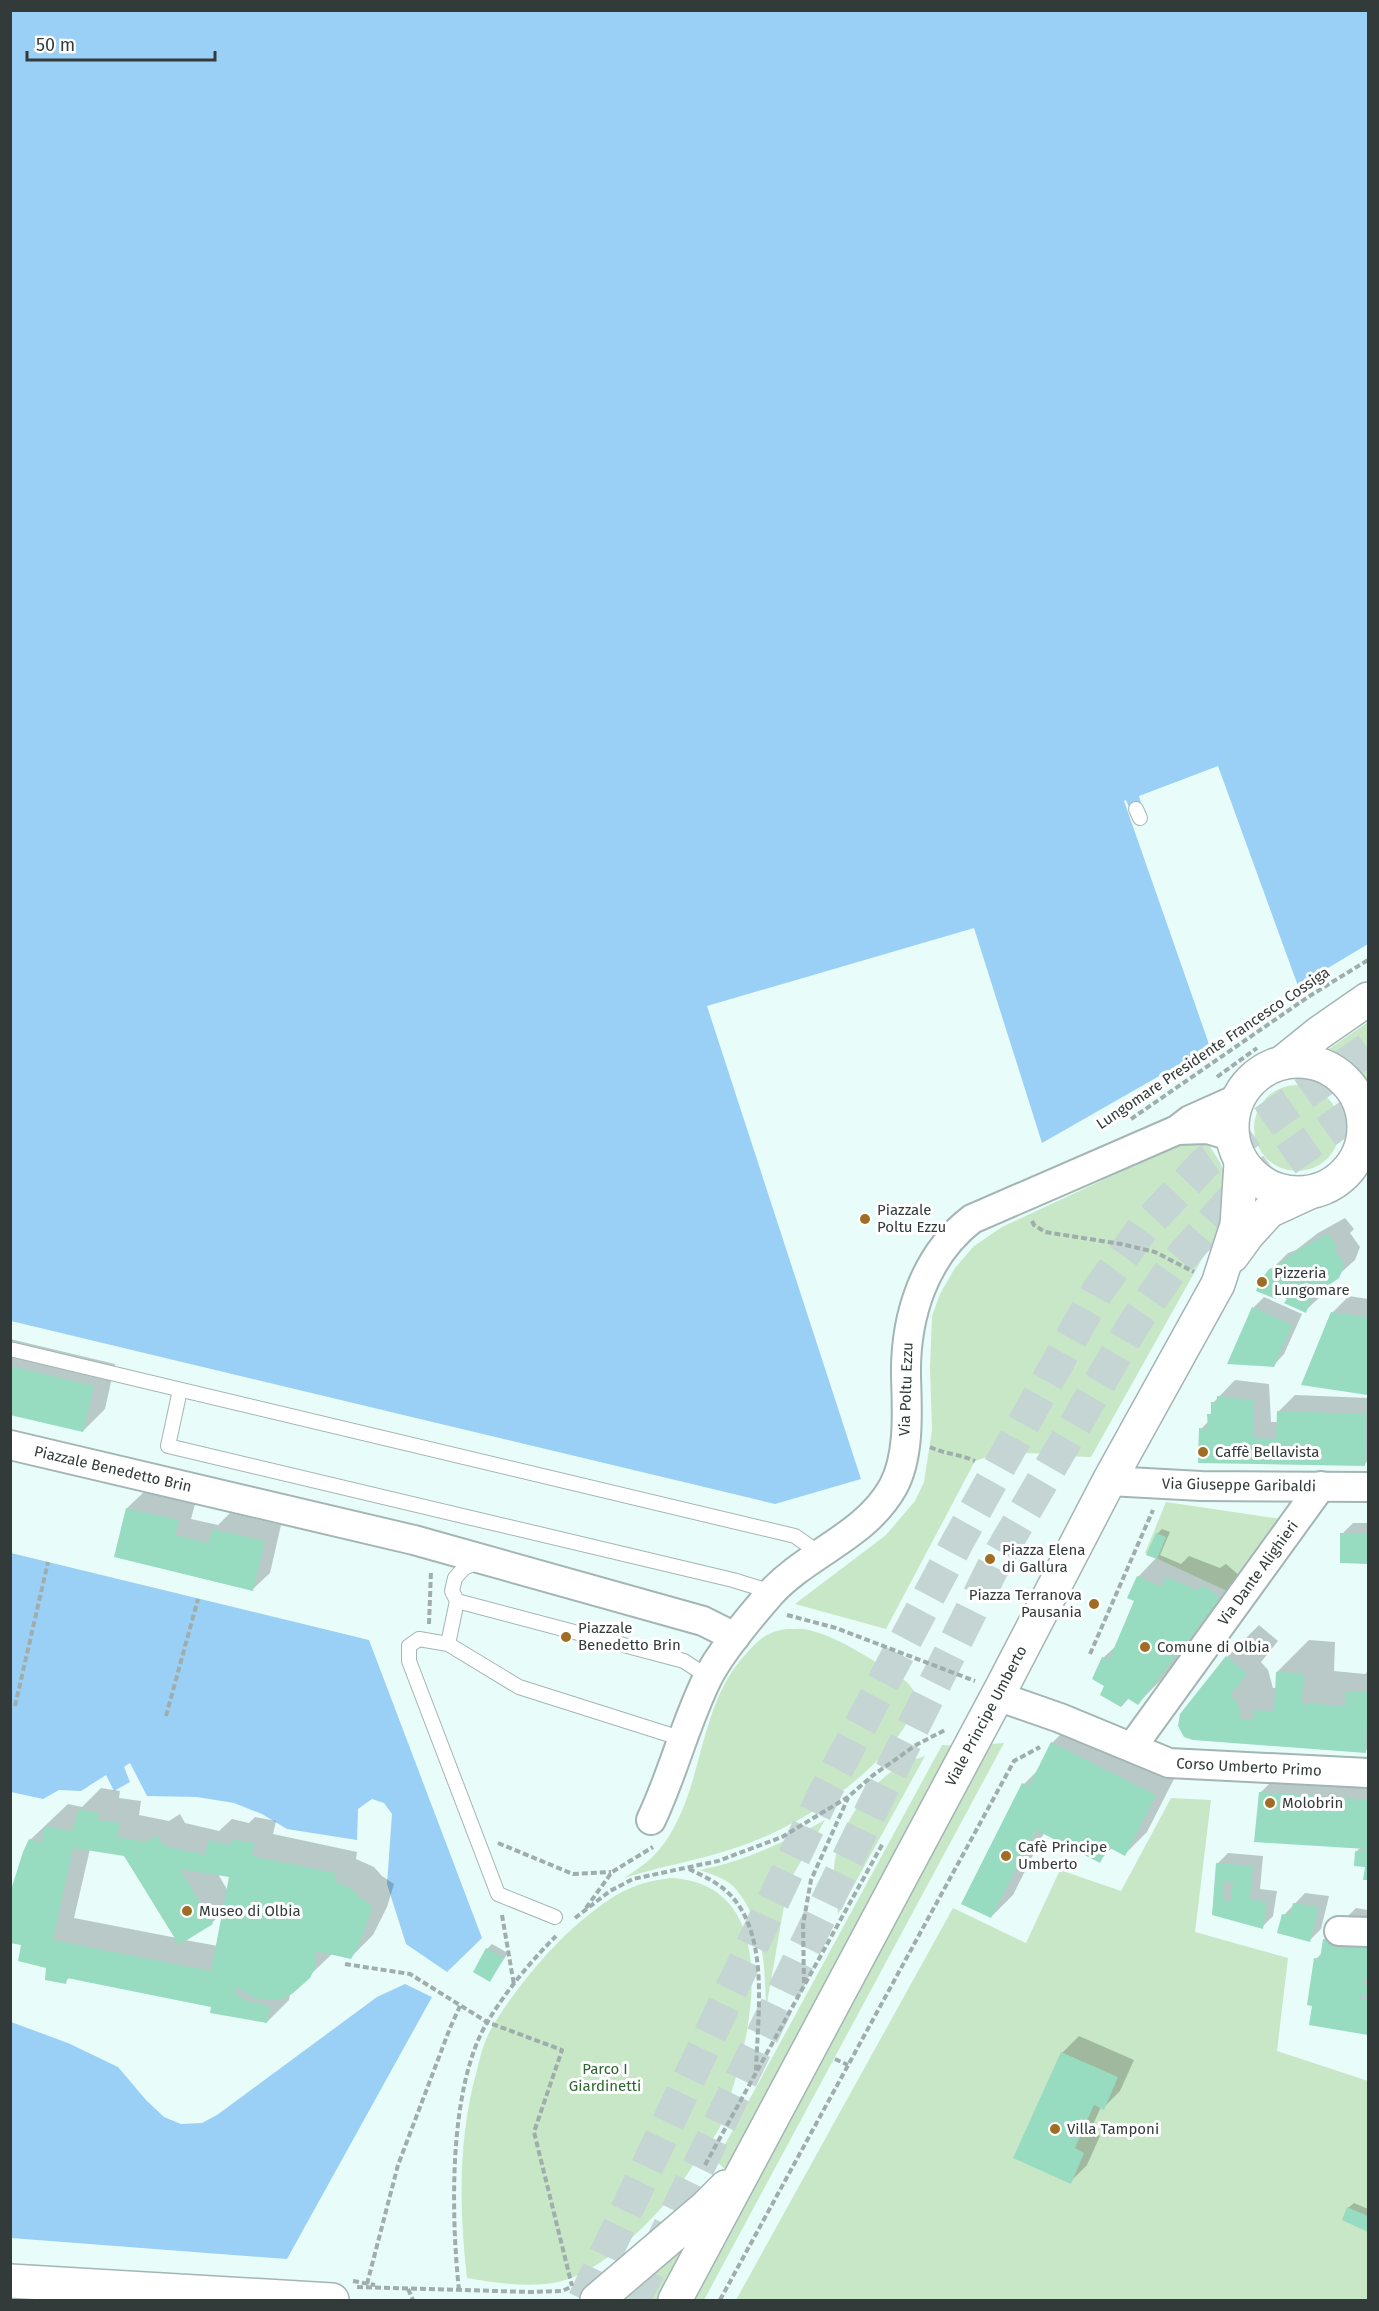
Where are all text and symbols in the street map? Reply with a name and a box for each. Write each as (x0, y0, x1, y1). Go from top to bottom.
scale bar (27, 24, 214, 62)
text: 50 m (36, 34, 75, 56)
street label: Lungomare Presidente Francesco Cossiga (1093, 963, 1333, 1133)
place label: Piazzale Poltu Ezzu (877, 1201, 946, 1236)
marker: Piazzale Poltu Ezzu (858, 1212, 872, 1226)
place label: Pizzeria Lungomare (1274, 1264, 1350, 1299)
marker: Pizzeria Lungomare (1255, 1275, 1269, 1289)
street label: Via Poltu Ezzu (895, 1342, 917, 1436)
street label: Piazzale Benedetto Brin (32, 1442, 194, 1496)
place label: Caffè Bellavista (1215, 1443, 1320, 1461)
marker: Caffè Bellavista (1196, 1445, 1210, 1459)
street label: Via Giuseppe Garibaldi (1162, 1475, 1316, 1495)
street label: Via Dante Alighieri (1214, 1517, 1302, 1629)
place label: Piazza Elena di Gallura (1002, 1541, 1086, 1576)
marker: Piazza Elena di Gallura (983, 1552, 997, 1566)
place label: Piazza Terranova Pausania (969, 1586, 1082, 1621)
marker: Piazza Terranova Pausania (1087, 1597, 1101, 1611)
place label: Piazzale Benedetto Brin (578, 1619, 681, 1654)
marker: Piazzale Benedetto Brin (559, 1630, 573, 1644)
place label: Comune di Olbia (1157, 1638, 1270, 1656)
marker: Comune di Olbia (1138, 1640, 1152, 1654)
street label: Viale Principe Umberto (941, 1643, 1031, 1789)
street label: Corso Umberto Primo (1176, 1754, 1322, 1780)
place label: Molobrin (1282, 1794, 1343, 1812)
marker: Molobrin (1263, 1796, 1277, 1810)
place label: Cafè Principe Umberto (1018, 1838, 1107, 1873)
marker: Cafè Principe Umberto (999, 1849, 1013, 1863)
place label: Museo di Olbia (199, 1902, 301, 1920)
marker: Museo di Olbia (180, 1904, 194, 1918)
park label: Parco I Giardinetti (569, 2060, 641, 2095)
place label: Villa Tamponi (1067, 2120, 1159, 2138)
marker: Villa Tamponi (1048, 2122, 1062, 2136)

